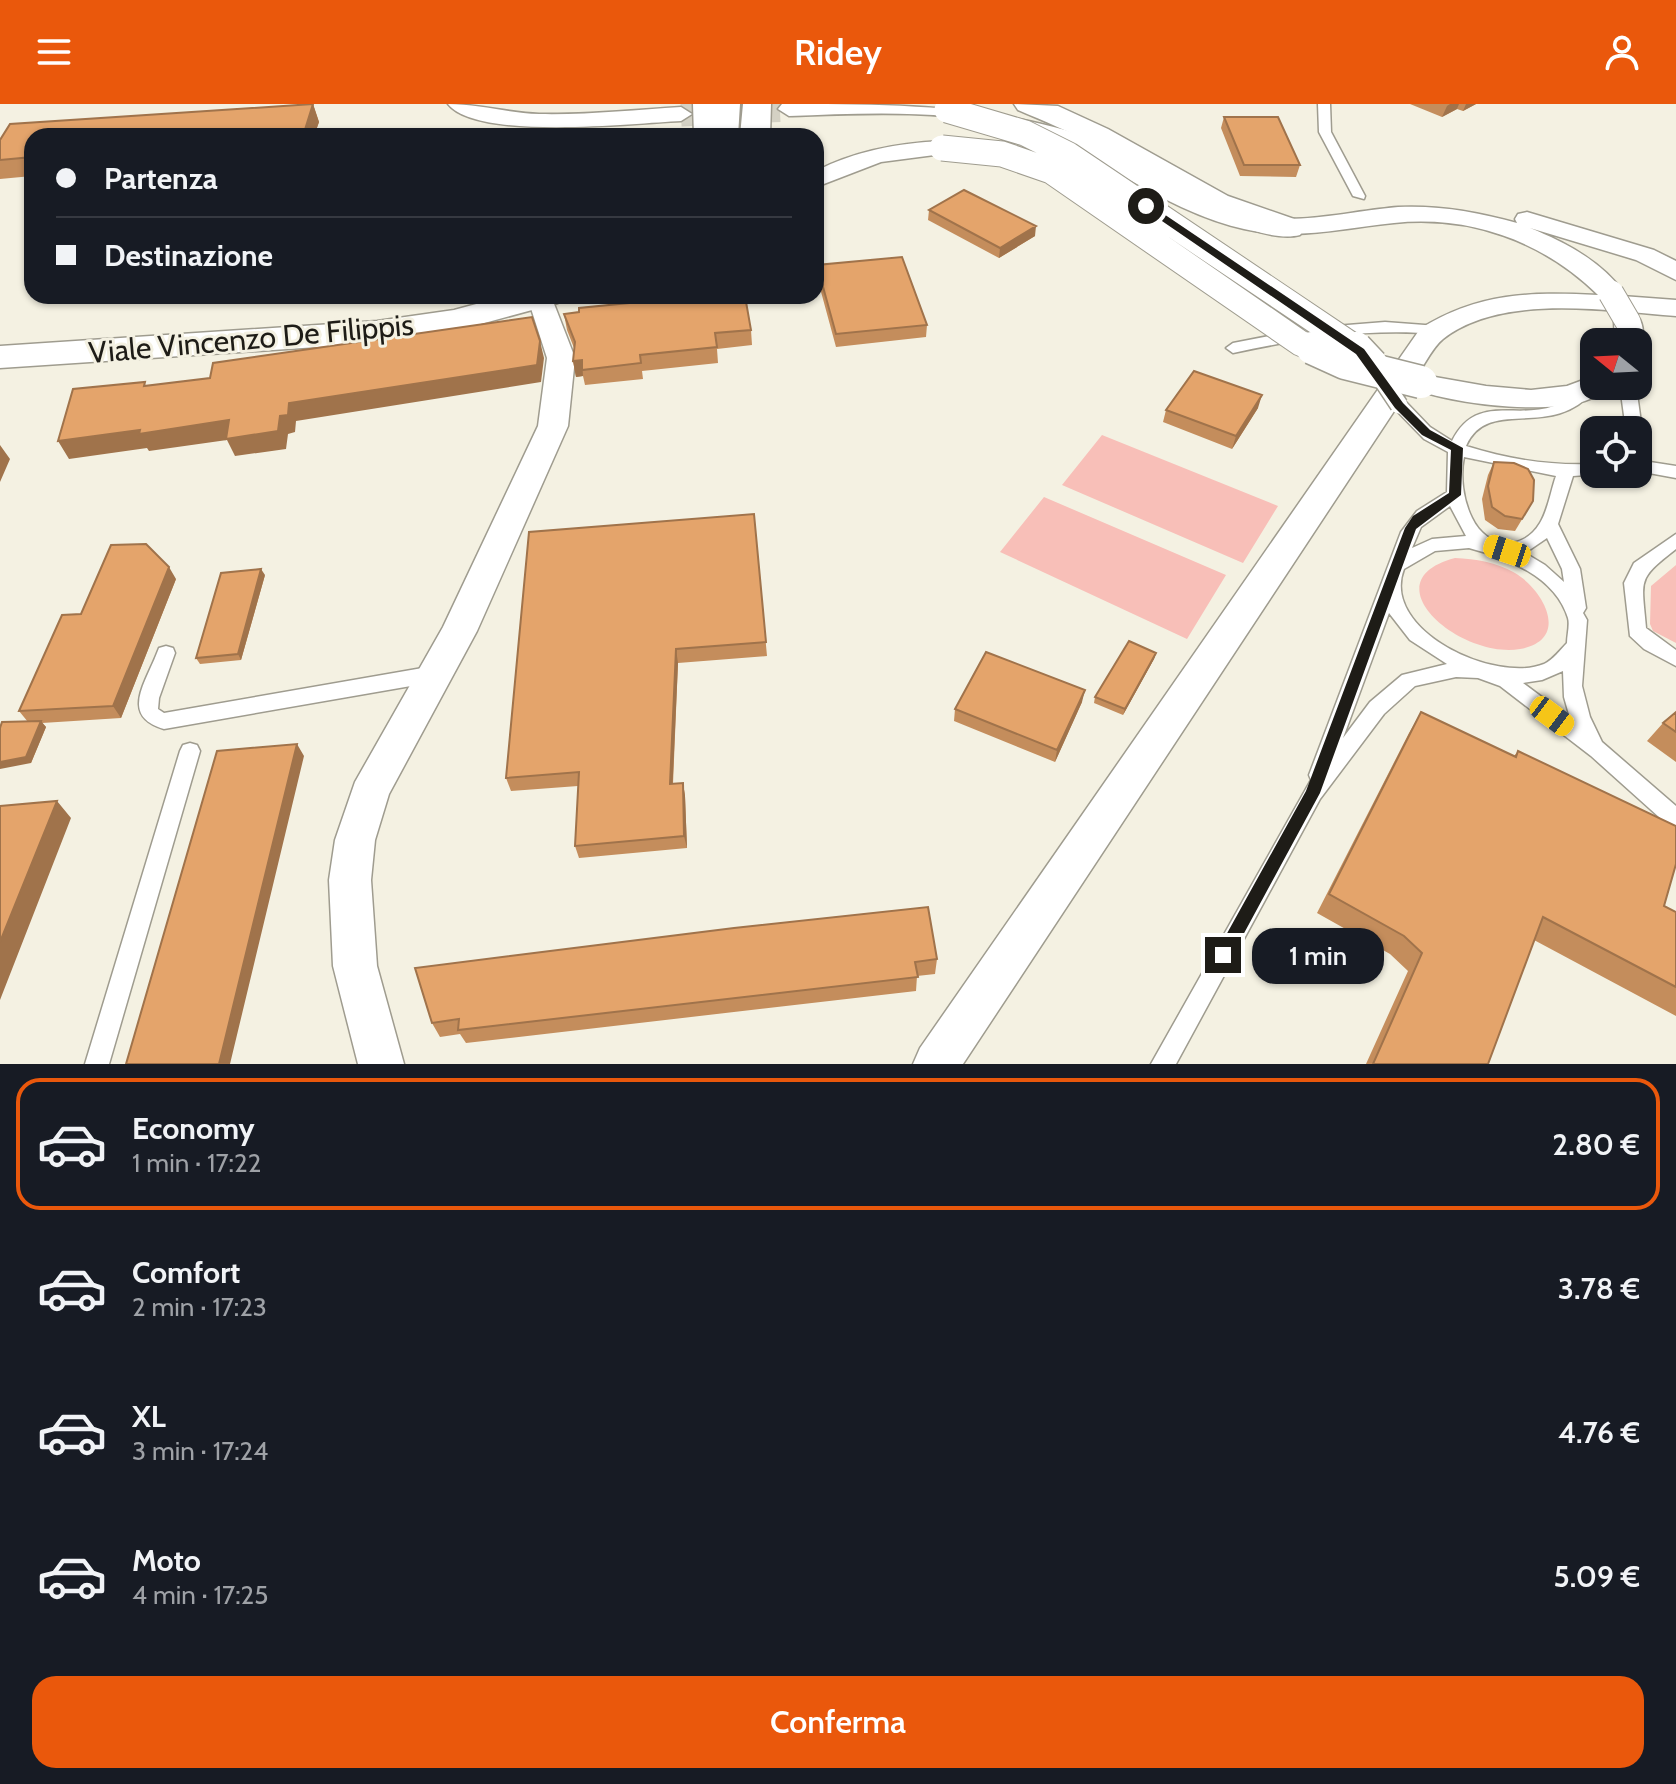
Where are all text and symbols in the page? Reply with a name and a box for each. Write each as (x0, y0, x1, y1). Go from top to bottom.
icon: menu (32, 30, 76, 74)
text: Ridey (794, 30, 882, 74)
icon: person (1600, 30, 1644, 74)
text: Partenza (104, 160, 218, 197)
route start (1128, 188, 1164, 224)
text: Destinazione (104, 237, 273, 274)
street label: Viale Vincenzo De Filippis (87, 306, 415, 371)
north arrow (1580, 328, 1652, 400)
map controls (1580, 328, 1652, 488)
button: locate (1580, 416, 1652, 488)
car (1480, 532, 1534, 570)
car (1526, 692, 1578, 740)
callout: 1 min (1251, 927, 1383, 983)
route end (1205, 937, 1241, 973)
text: 1 min (1289, 940, 1347, 972)
icon: car (36, 1108, 108, 1180)
text: Economy (132, 1110, 255, 1147)
text: 2.80 € (1552, 1126, 1640, 1163)
text: 1 min · 17:22 (132, 1147, 261, 1179)
icon: car (36, 1252, 108, 1324)
text: Comfort (132, 1254, 240, 1291)
text: 3.78 € (1558, 1270, 1640, 1307)
text: 2 min · 17:23 (132, 1291, 267, 1323)
icon: car (36, 1396, 108, 1468)
text: XL (132, 1398, 166, 1435)
text: 4.76 € (1558, 1414, 1640, 1451)
text: 3 min · 17:24 (132, 1435, 268, 1467)
icon: car (36, 1540, 108, 1612)
text: Moto (132, 1542, 201, 1579)
text: 5.09 € (1554, 1558, 1640, 1595)
text: 4 min · 17:25 (132, 1579, 268, 1611)
button: Conferma (32, 1676, 1644, 1768)

